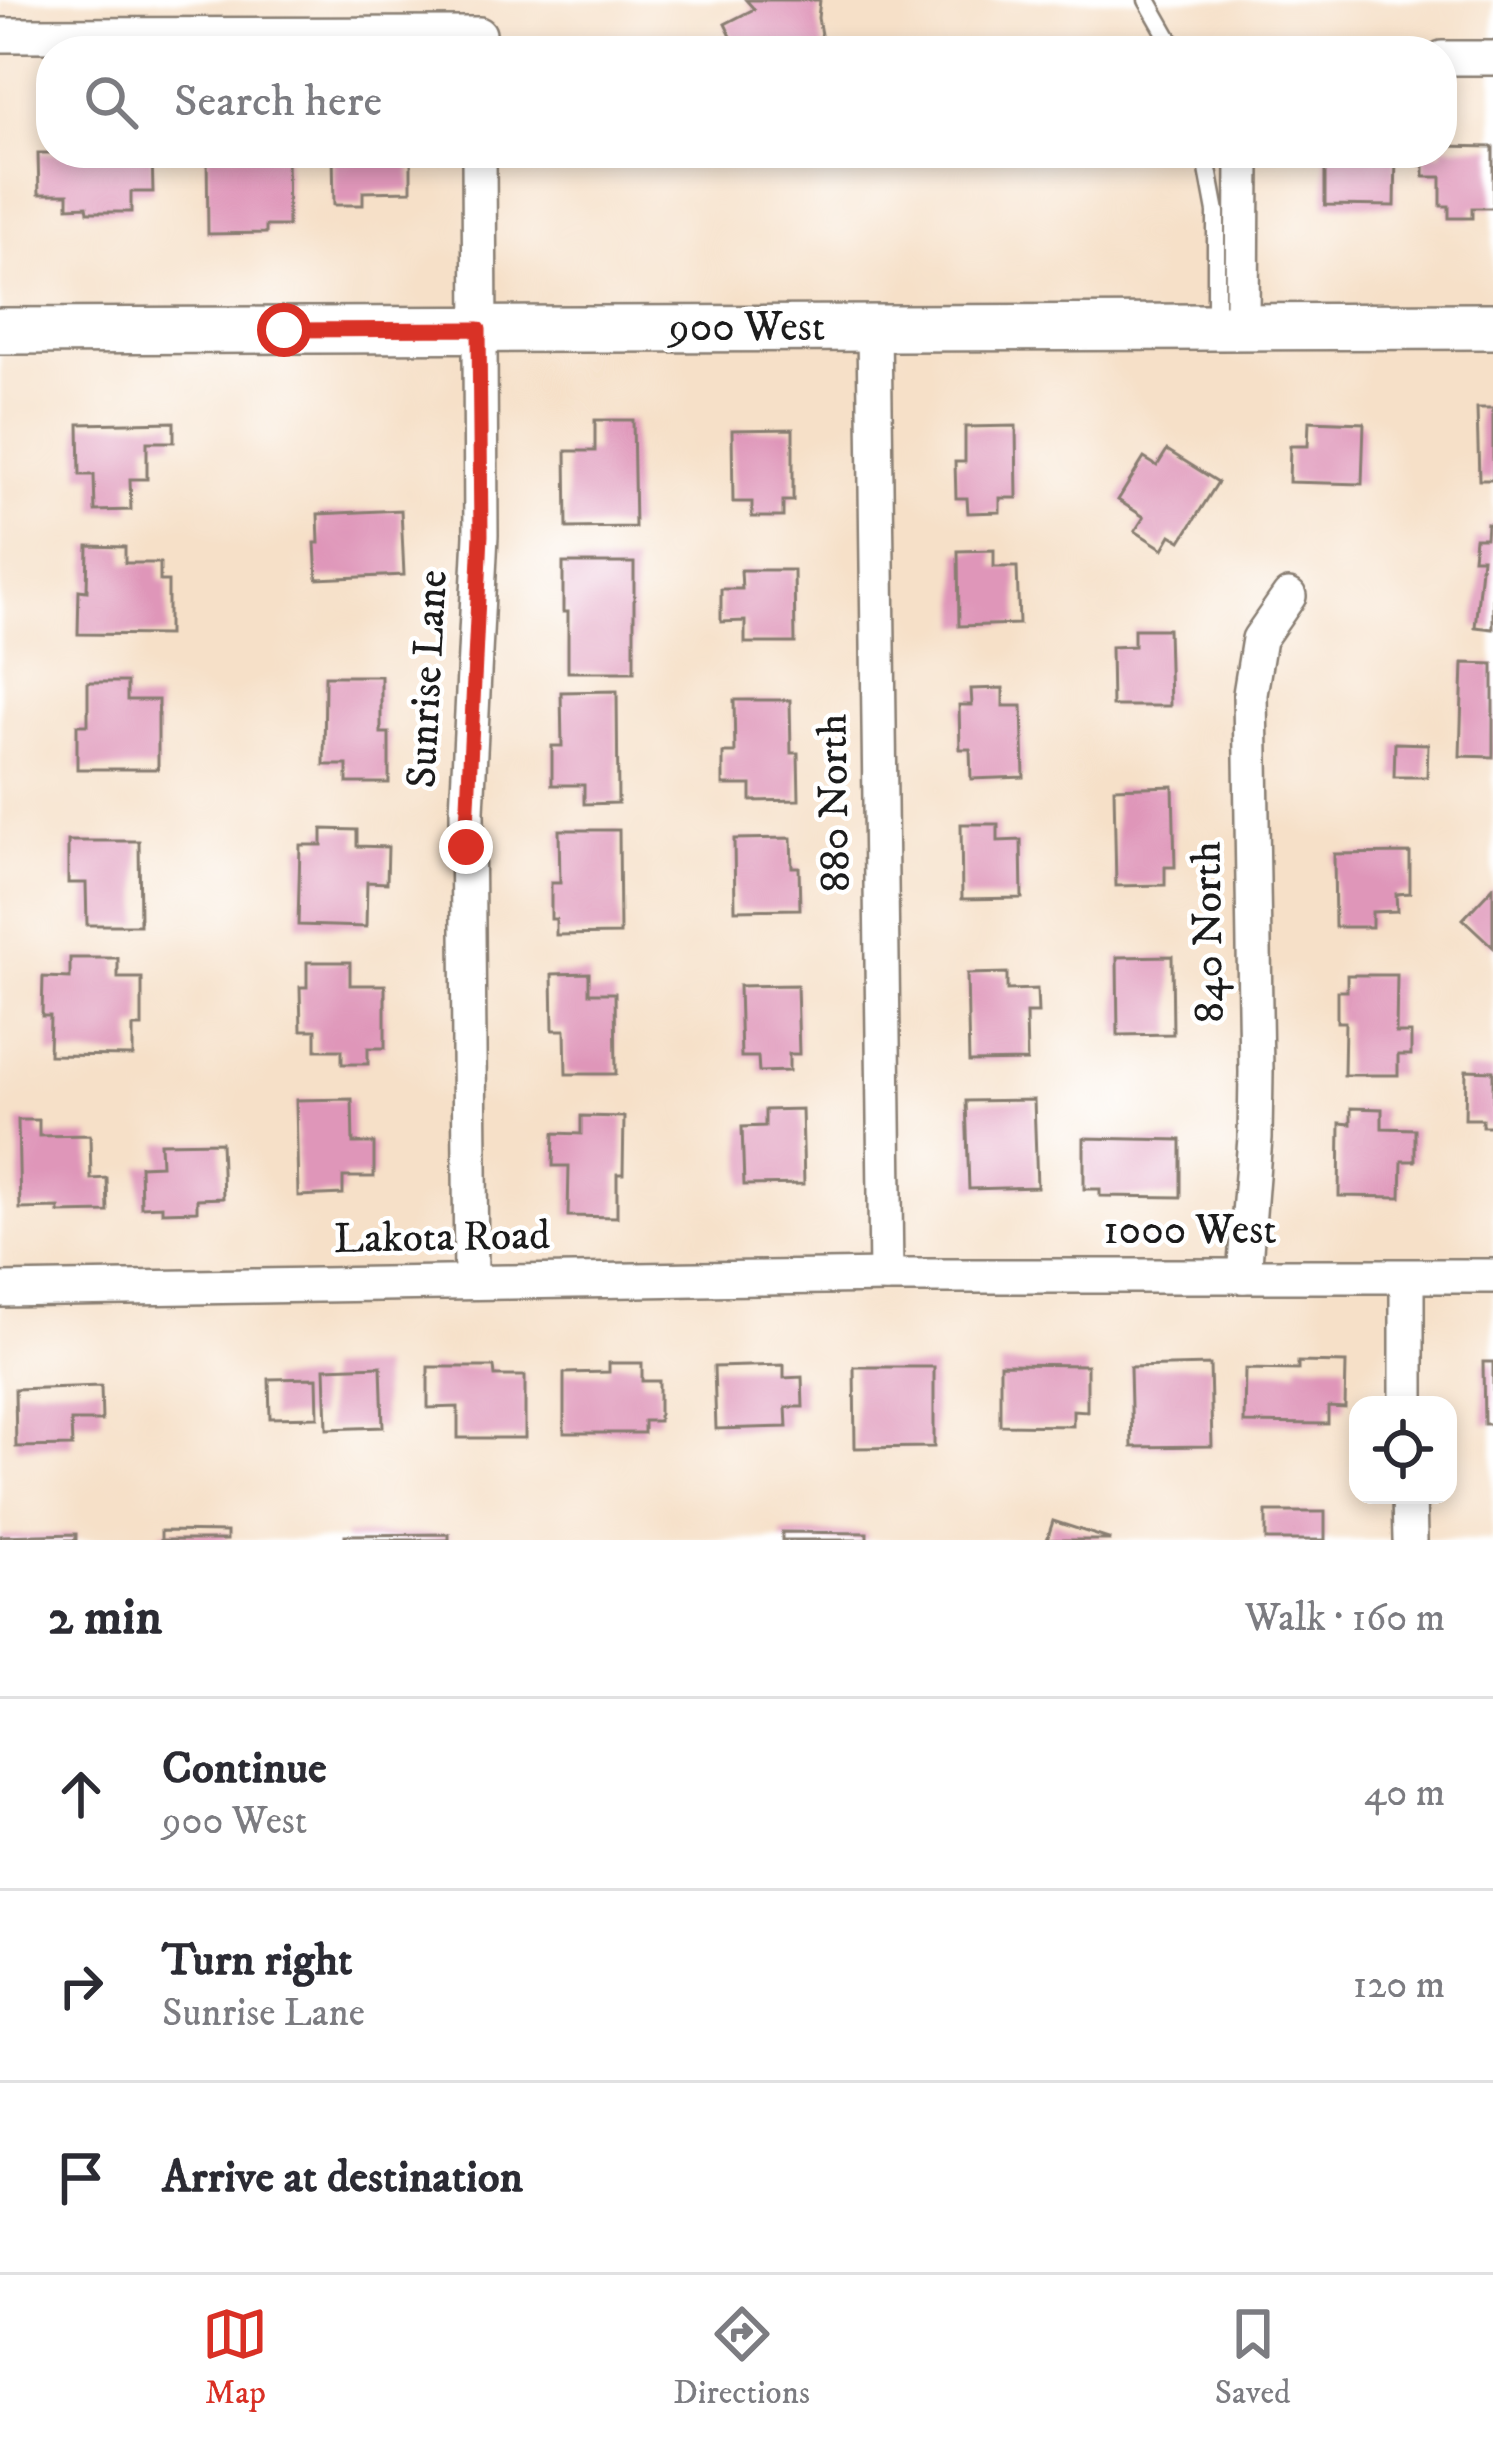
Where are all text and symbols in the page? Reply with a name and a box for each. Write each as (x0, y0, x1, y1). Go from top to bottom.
search box (36, 36, 1457, 168)
icon: search (78, 69, 144, 135)
text: Search here (174, 74, 382, 130)
street label: 900 West (667, 302, 825, 354)
route start (257, 303, 311, 357)
street label: Sunrise Lane (396, 569, 460, 789)
street label: 880 North (807, 713, 863, 893)
route end (439, 820, 493, 874)
street label: 840 North (1181, 841, 1237, 1023)
street label: 1000 West (1103, 1205, 1277, 1257)
street label: Lakota Road (333, 1210, 551, 1266)
map controls (1349, 1396, 1457, 1504)
button: locate (1349, 1396, 1457, 1504)
text: 2 min (48, 1586, 162, 1650)
text: Walk · 160 m (1245, 1594, 1445, 1643)
text: Continue (162, 1741, 327, 1797)
icon: ahead (48, 1761, 114, 1827)
text: 40 m (1364, 1769, 1445, 1818)
text: 900 West (162, 1797, 307, 1846)
text: Turn right (162, 1933, 352, 1989)
icon: right (48, 1953, 114, 2019)
text: 120 m (1353, 1961, 1445, 2010)
text: Sunrise Lane (162, 1989, 365, 2038)
icon: arrive (48, 2145, 114, 2211)
text: Arrive at destination (162, 2150, 523, 2206)
tab: Map (202, 2301, 268, 2414)
tab: Directions (673, 2301, 810, 2414)
tab: Saved (1215, 2301, 1291, 2414)

